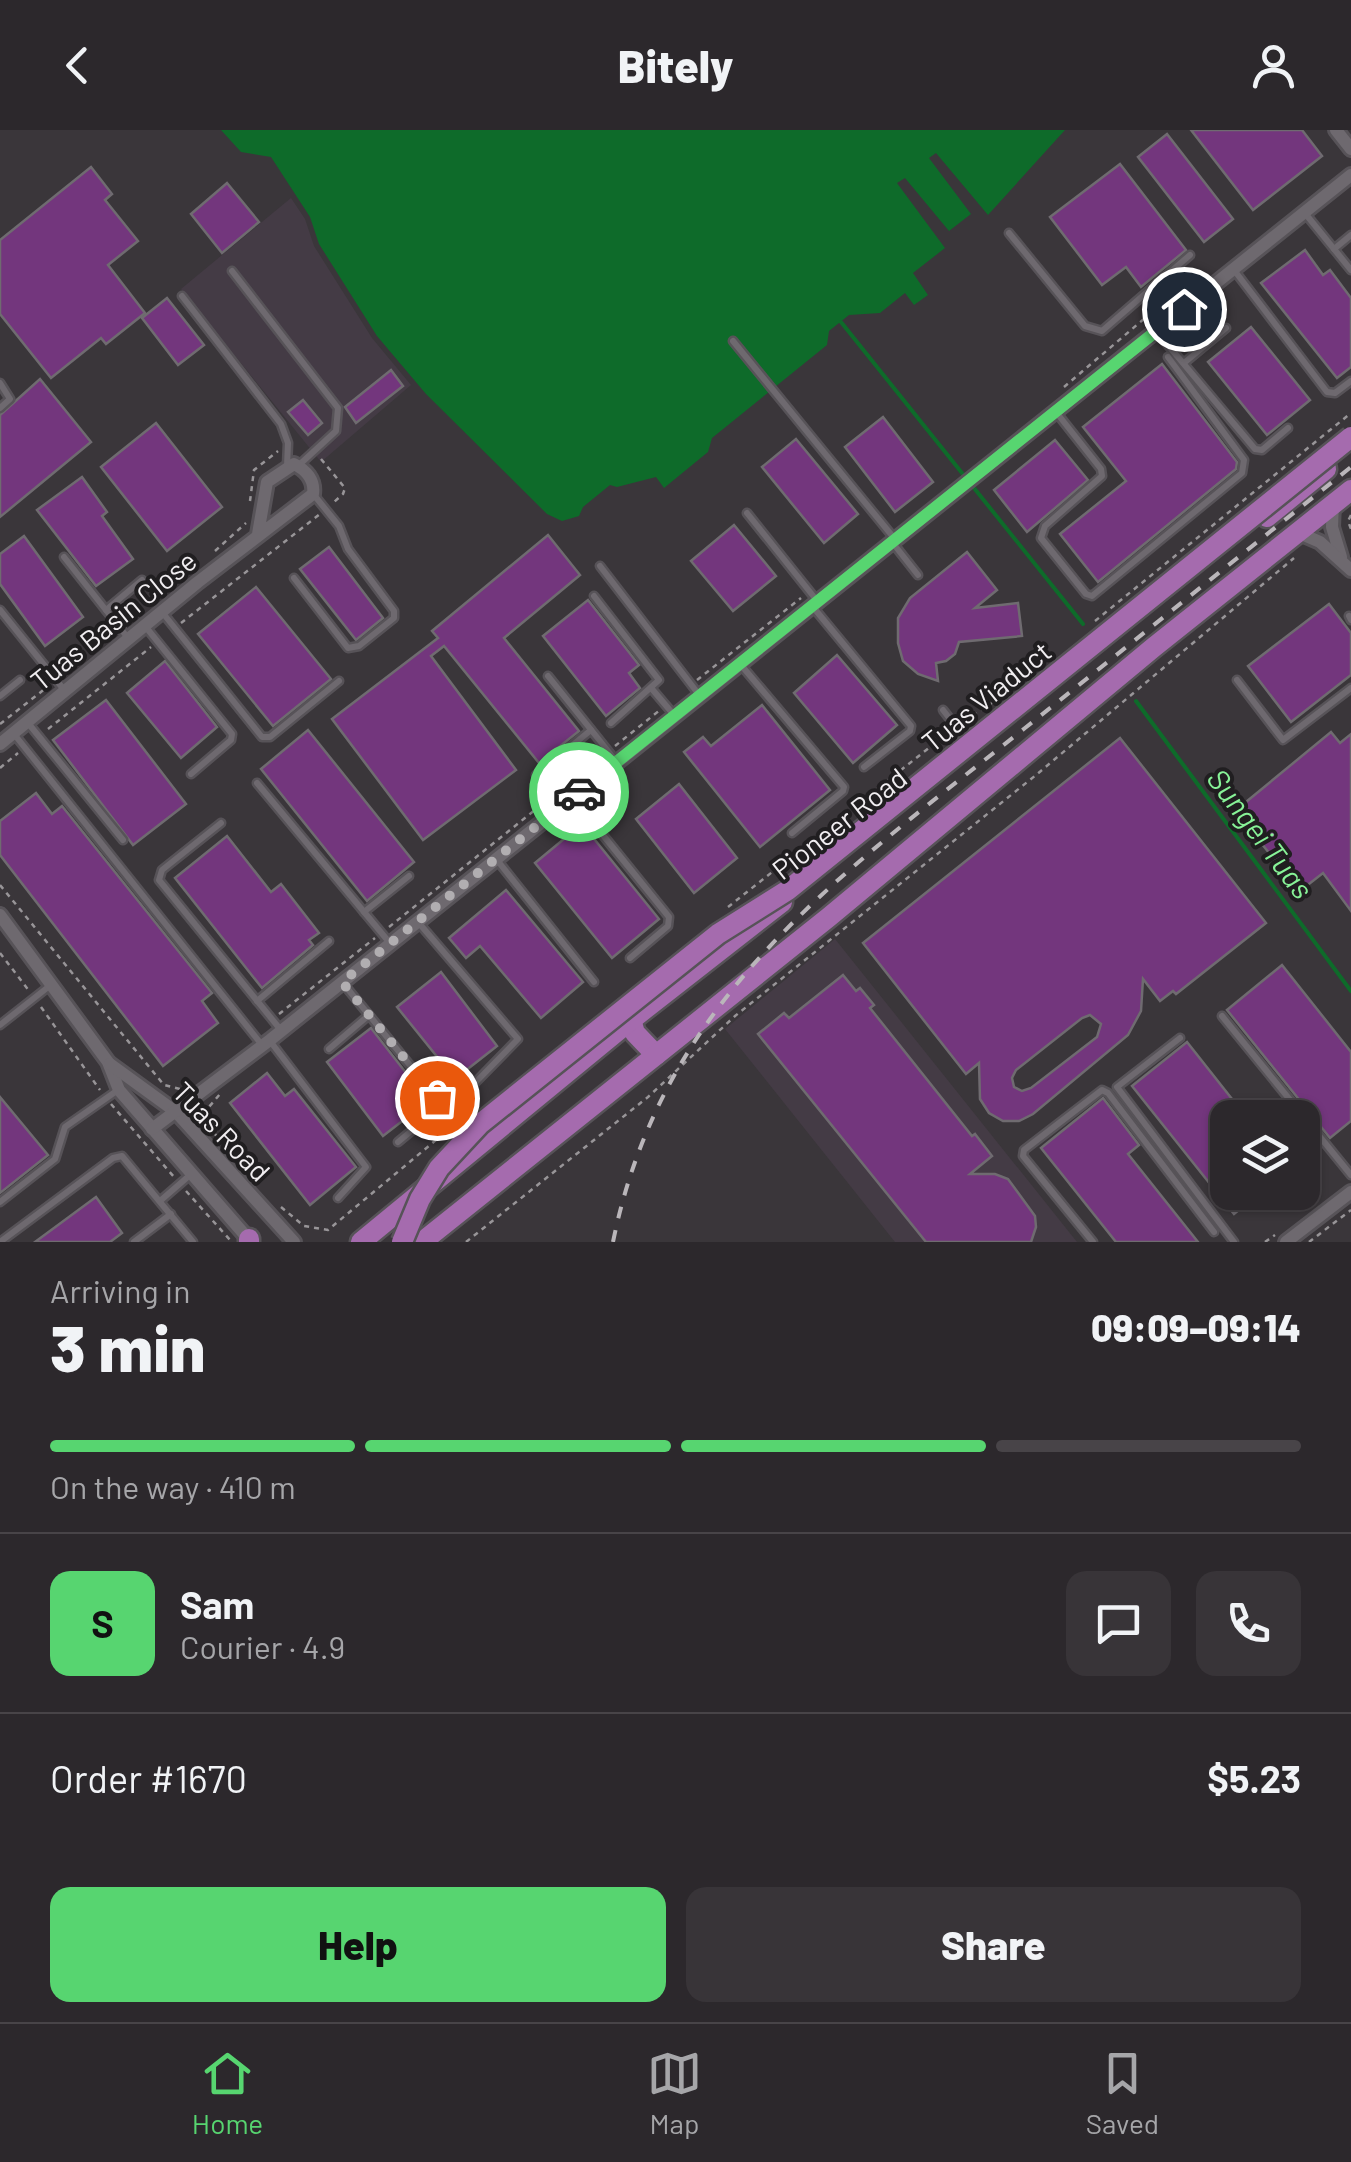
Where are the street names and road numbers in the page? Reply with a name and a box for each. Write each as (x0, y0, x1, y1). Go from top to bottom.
street label: Tuas Basin Close (23, 543, 203, 697)
street label: Tuas Viaduct (915, 634, 1057, 758)
street label: Pioneer Road (765, 760, 913, 886)
street label: Tuas Road (166, 1074, 278, 1188)

